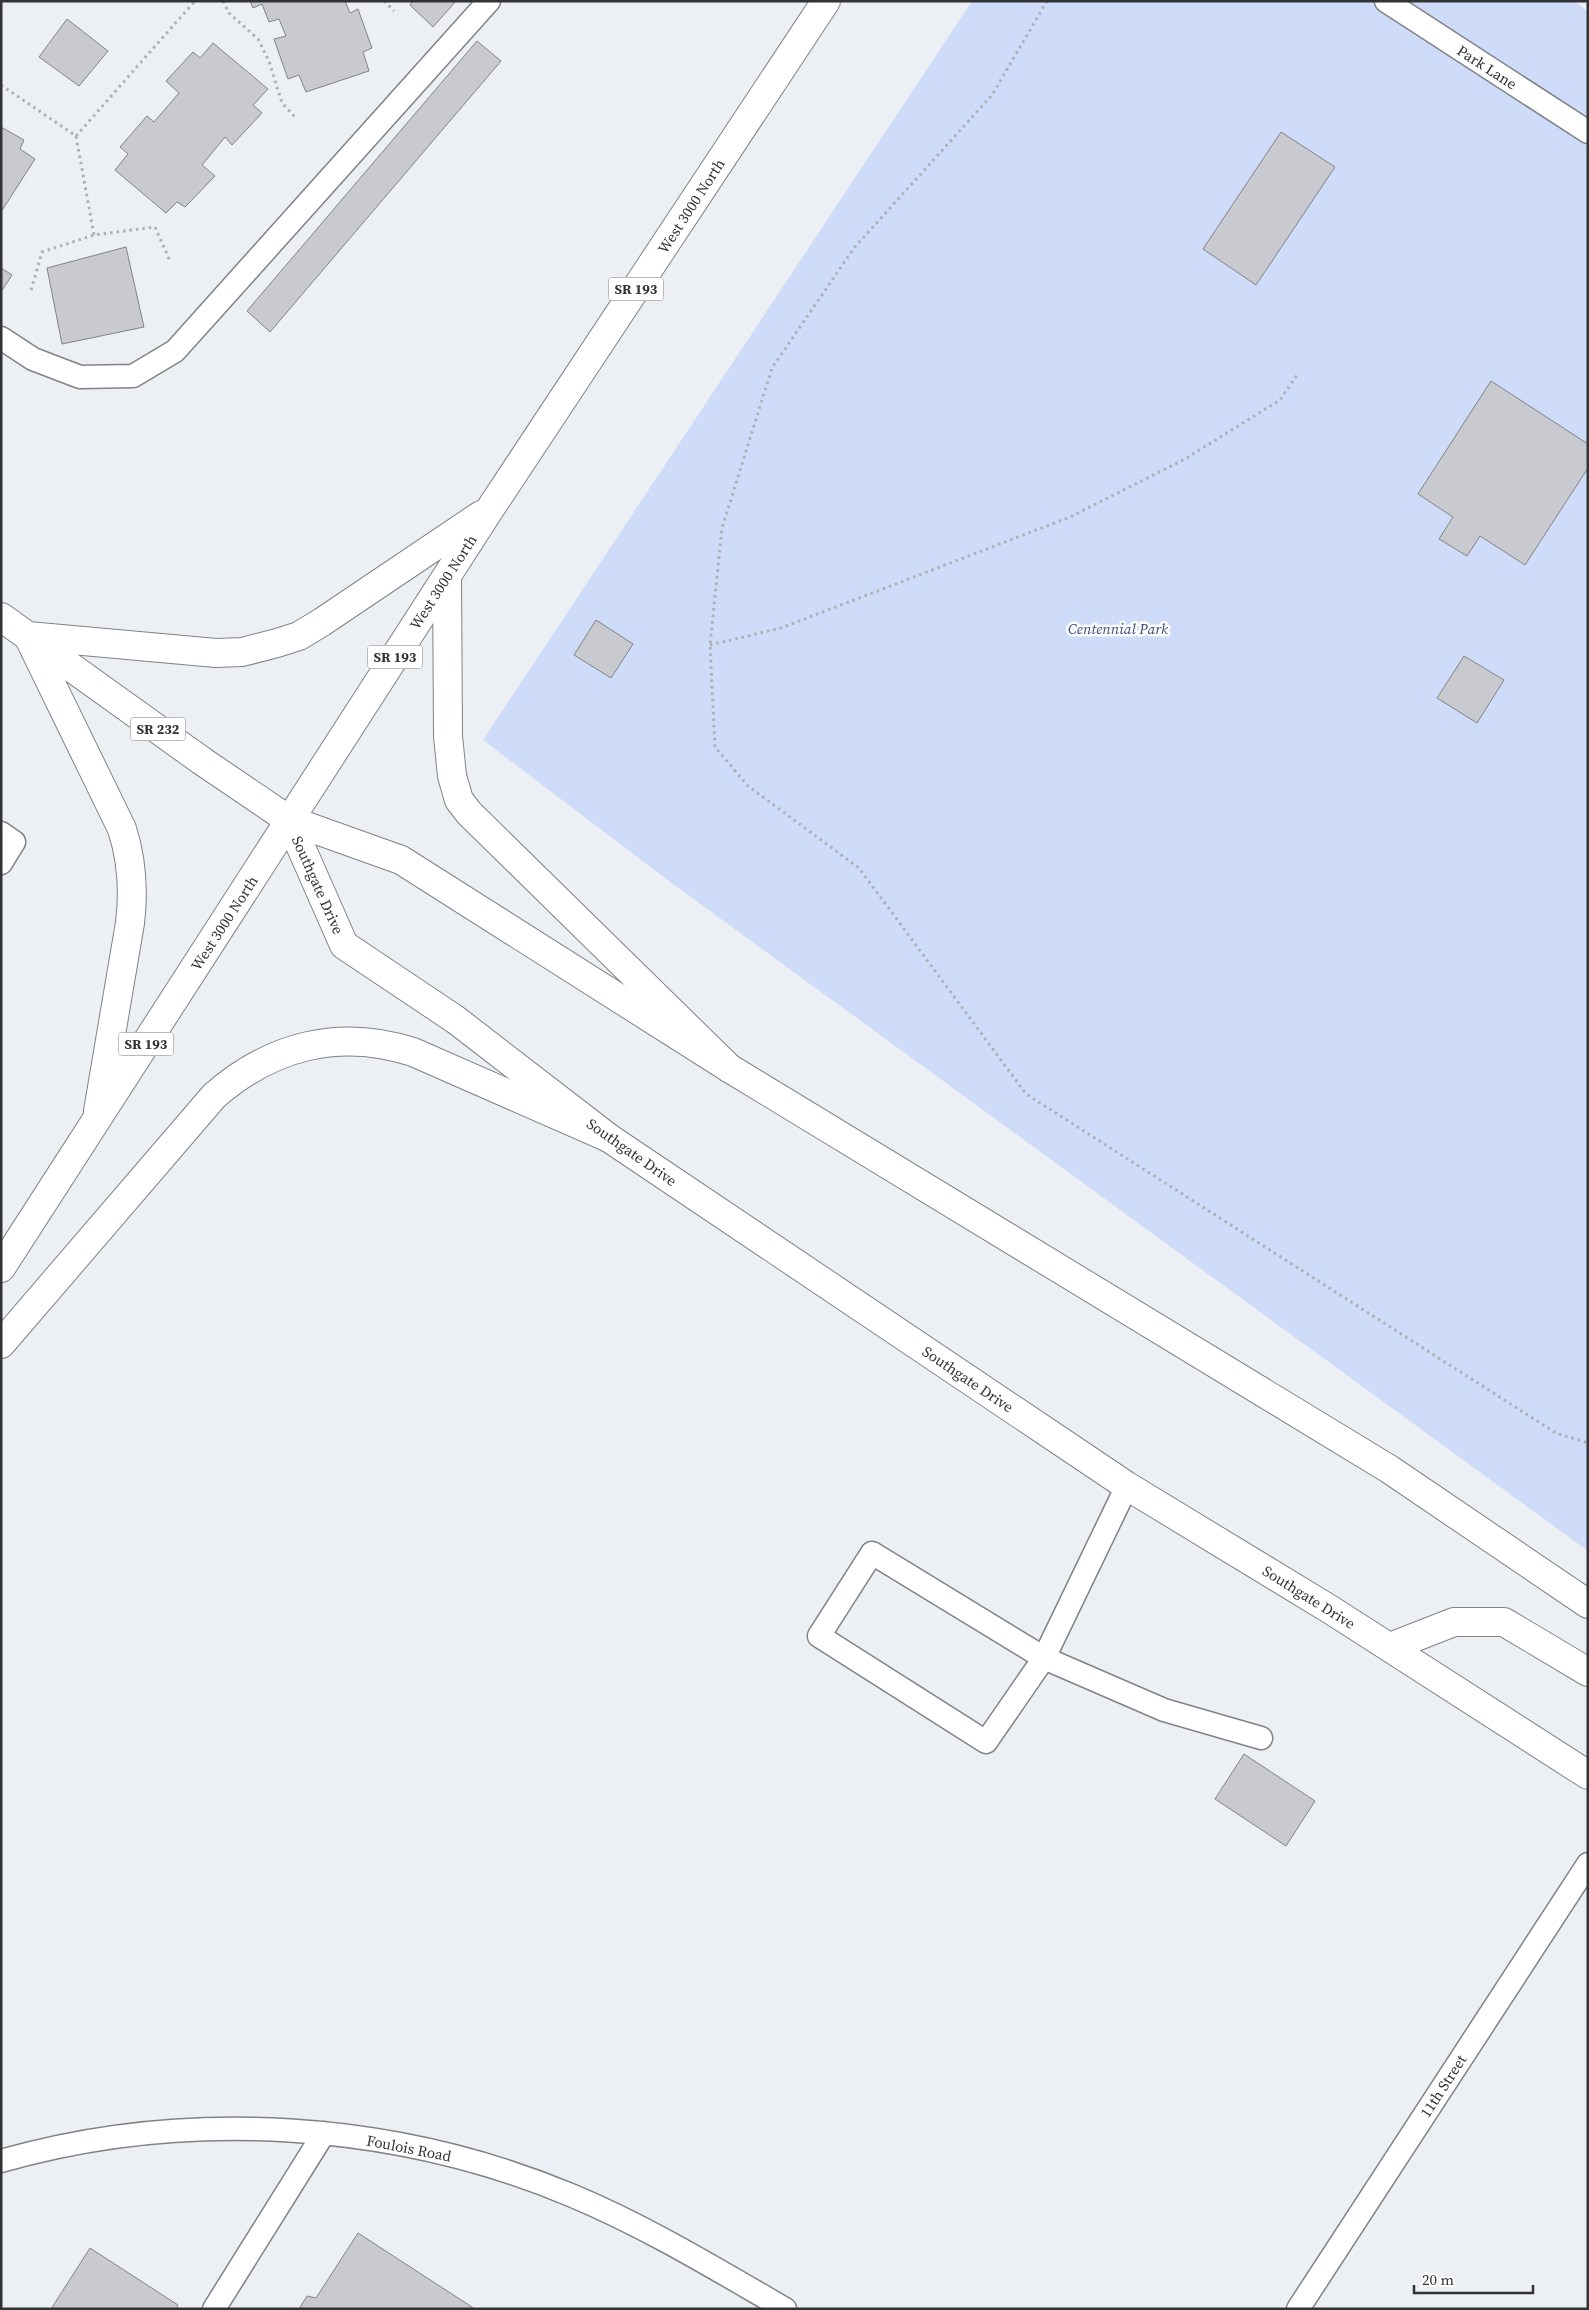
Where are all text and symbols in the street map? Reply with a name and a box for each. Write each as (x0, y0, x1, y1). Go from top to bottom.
street label: Park Lane (1453, 40, 1521, 94)
street label: West 3000 North (653, 155, 729, 257)
road number: SR 193 (608, 278, 664, 300)
street label: West 3000 North (405, 531, 481, 633)
park label: Centennial Park (1068, 618, 1169, 639)
road number: SR 193 (368, 646, 422, 669)
road number: SR 232 (130, 718, 186, 741)
street label: Southgate Drive (287, 832, 349, 938)
street label: West 3000 North (186, 872, 262, 974)
road number: SR 193 (118, 1032, 174, 1056)
street label: Southgate Drive (583, 1113, 682, 1191)
street label: Southgate Drive (918, 1341, 1018, 1417)
street label: Southgate Drive (1259, 1560, 1360, 1634)
street label: 11th Street (1415, 2050, 1471, 2122)
street label: Foulois Road (365, 2129, 454, 2167)
scale bar (1414, 2262, 1533, 2294)
text: 20 m (1422, 2269, 1454, 2290)

